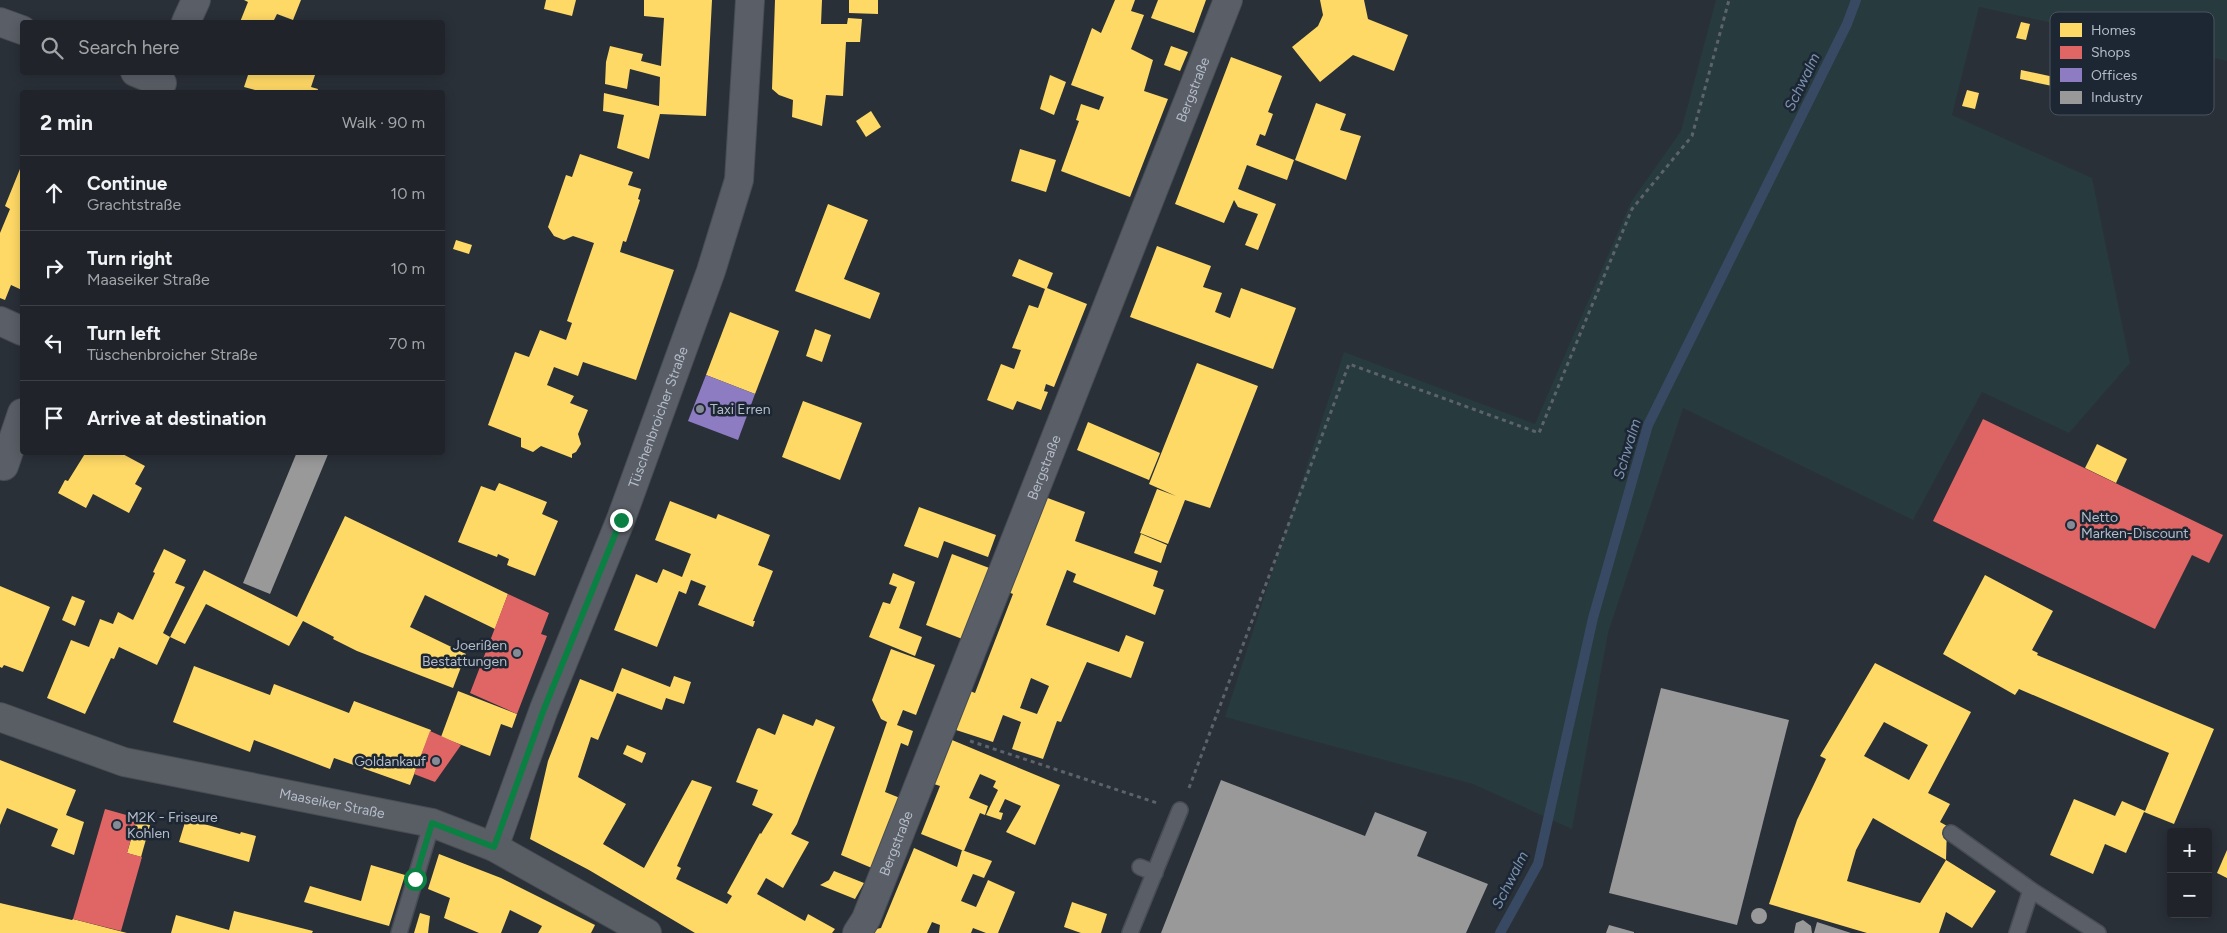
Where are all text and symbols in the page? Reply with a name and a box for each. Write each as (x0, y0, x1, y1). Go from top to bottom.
legend (2050, 12, 2214, 115)
search box (20, 20, 445, 75)
text: Homes (2091, 22, 2136, 39)
icon: search (38, 34, 66, 62)
text: Search here (78, 36, 180, 59)
text: Shops (2091, 44, 2130, 61)
water label: Schwalm (1780, 50, 1824, 114)
street label: Bergstraße (1172, 54, 1213, 125)
text: Offices (2091, 67, 2137, 84)
text: Industry (2091, 89, 2143, 106)
text: 2 min (40, 110, 93, 135)
text: Walk · 90 m (342, 113, 425, 132)
text: Continue (87, 172, 167, 195)
icon: ahead (40, 179, 68, 207)
text: 10 m (391, 184, 425, 203)
text: Grachtstraße (87, 195, 181, 214)
text: Turn right (87, 247, 173, 270)
icon: right (40, 254, 68, 282)
text: 10 m (391, 259, 425, 278)
text: Maaseiker Straße (87, 270, 210, 289)
text: Turn left (87, 322, 161, 345)
icon: left (40, 329, 68, 357)
text: 70 m (389, 334, 425, 353)
street label: Tüschenbroicher Straße (624, 344, 691, 490)
text: Tüschenbroicher Straße (87, 345, 257, 364)
place label: Taxi Erren (710, 401, 771, 418)
marker: Taxi Erren (694, 403, 706, 415)
icon: arrive (40, 404, 68, 432)
text: Arrive at destination (87, 407, 266, 430)
water label: Schwalm (1609, 416, 1645, 481)
street label: Bergstraße (1023, 432, 1064, 502)
route end (610, 509, 633, 532)
place label: Netto Marken-Discount (2081, 509, 2189, 542)
marker: Netto Marken-Discount (2065, 519, 2077, 531)
place label: Joerißen Bestattungen (422, 637, 507, 670)
marker: Joerißen Bestattungen (511, 647, 523, 659)
place label: Goldankauf (354, 753, 427, 770)
marker: Goldankauf (430, 755, 442, 767)
street label: Maaseiker Straße (278, 784, 387, 822)
street label: Bergstraße (875, 808, 916, 878)
place label: M2K - Friseure Kohlen (127, 809, 218, 842)
marker: M2K - Friseure Kohlen (111, 819, 123, 831)
map controls (2167, 828, 2212, 918)
button: + (2167, 828, 2212, 873)
water label: Schwalm (1488, 848, 1532, 912)
route start (404, 868, 427, 891)
button: − (2167, 873, 2212, 918)

